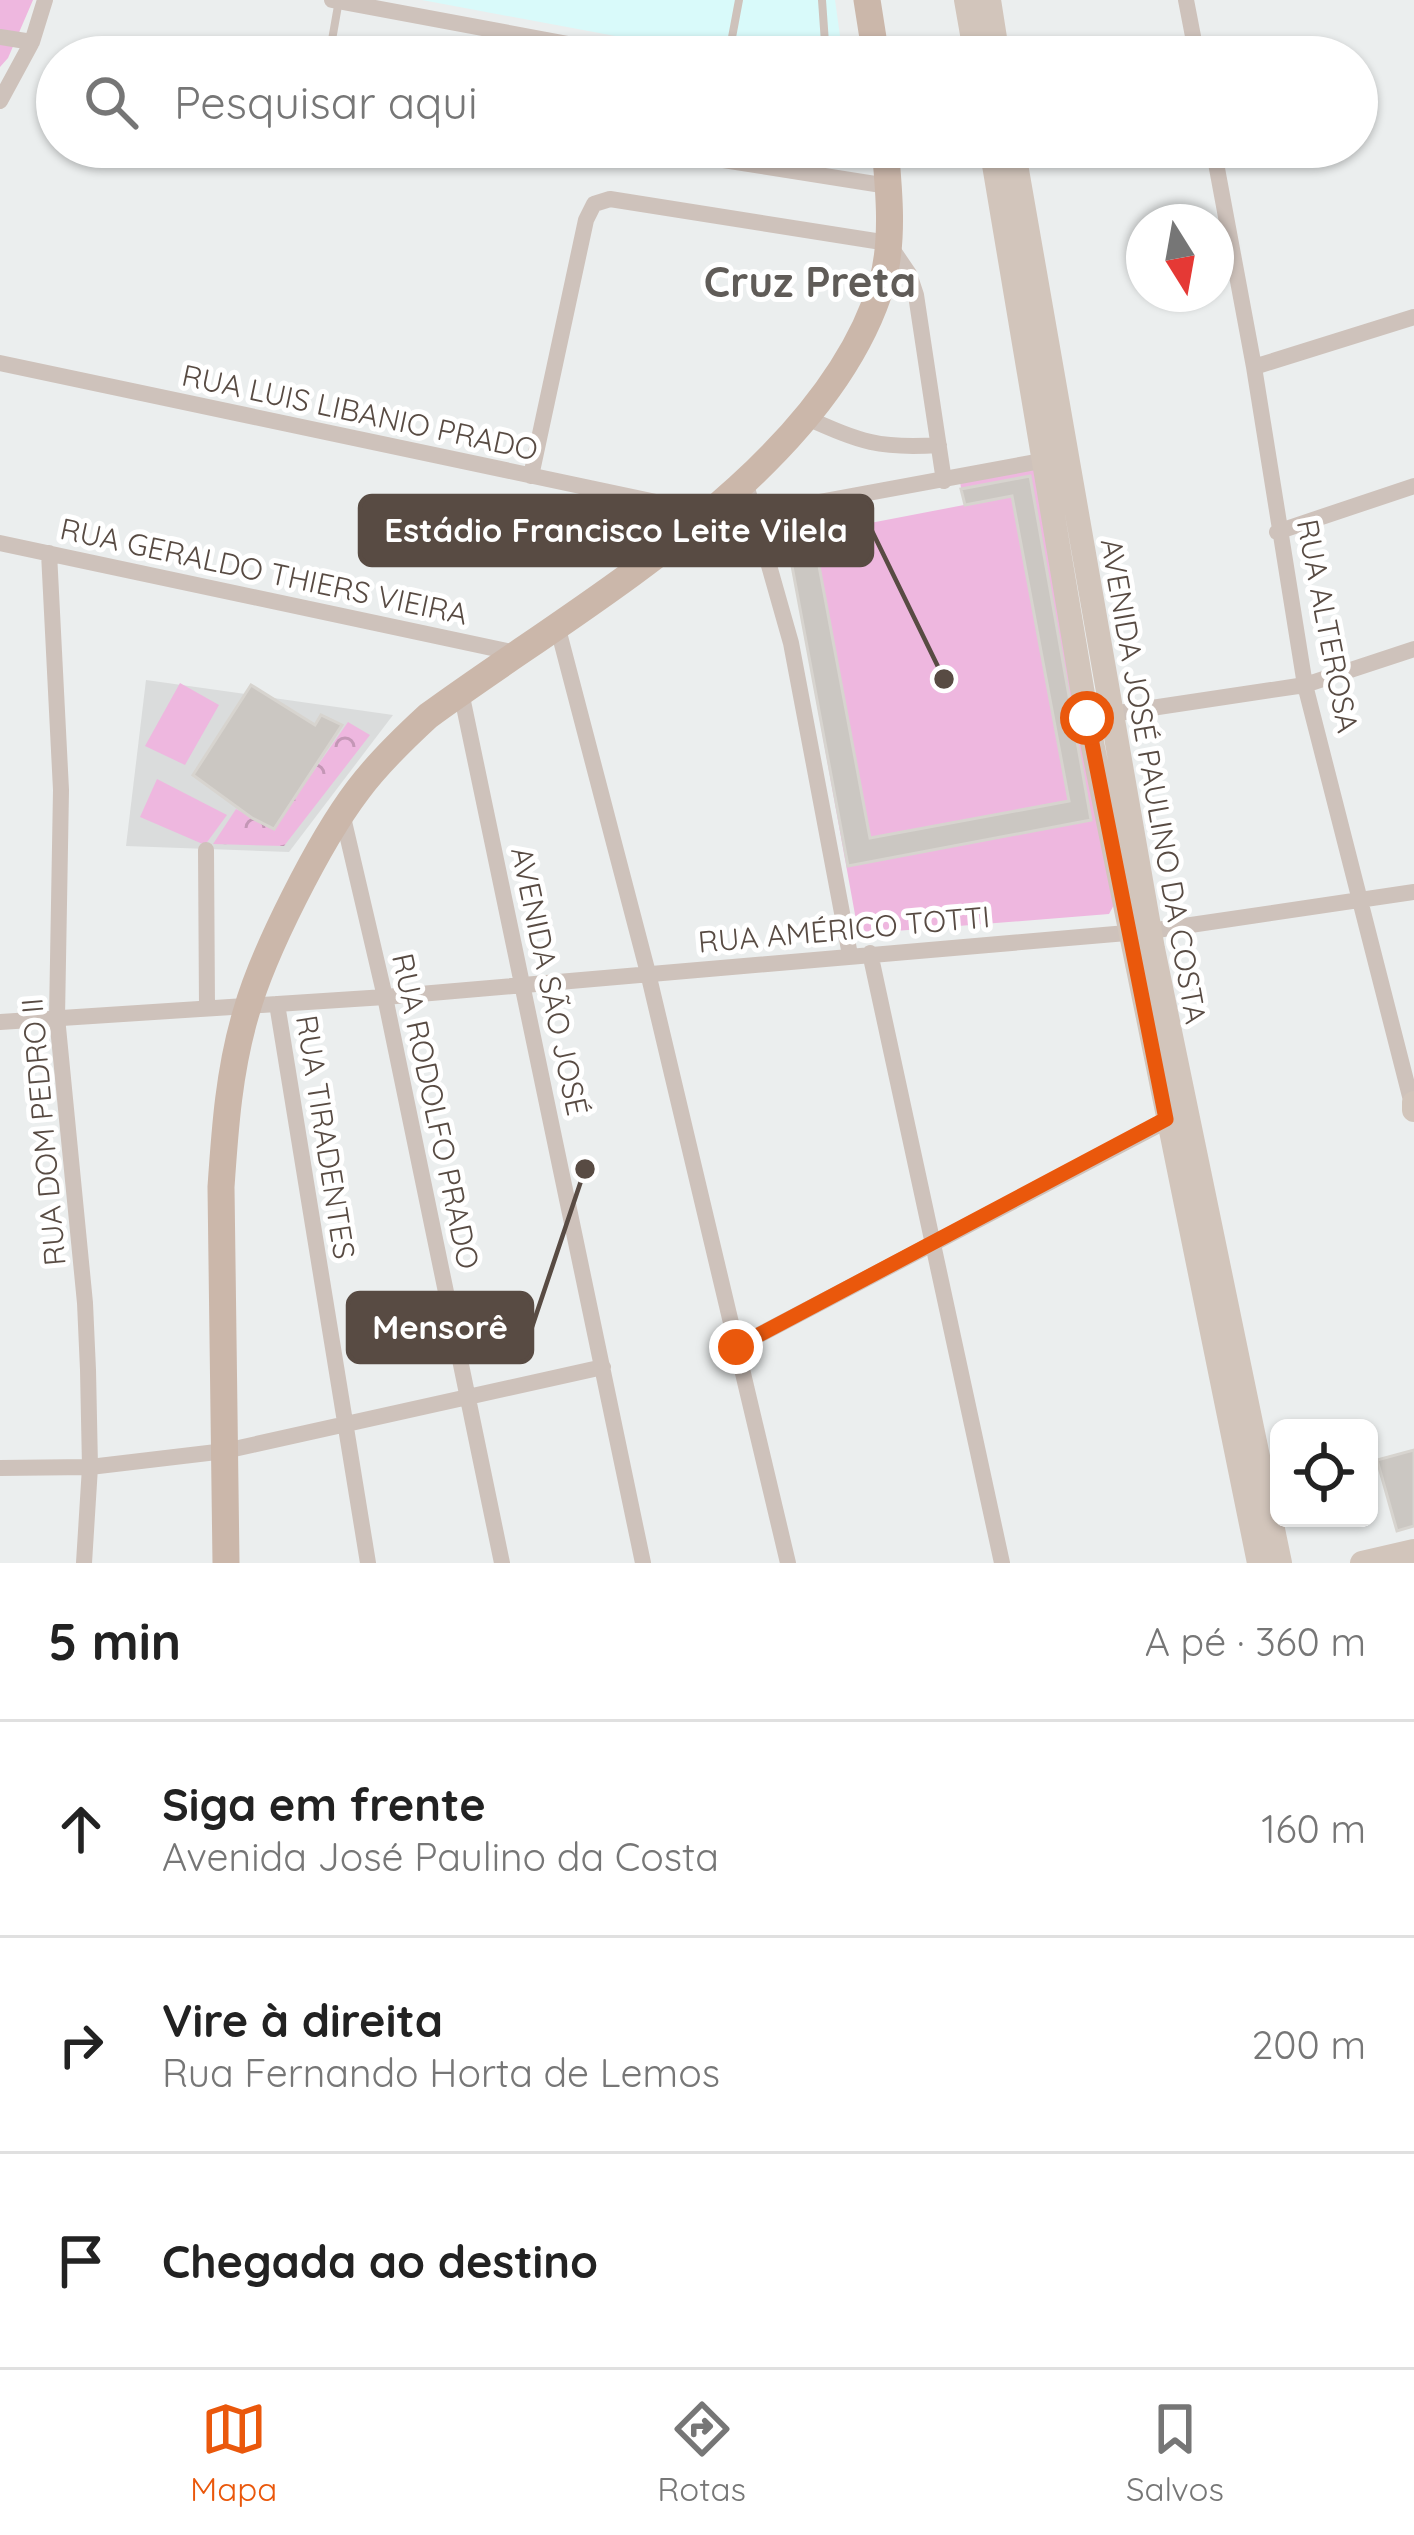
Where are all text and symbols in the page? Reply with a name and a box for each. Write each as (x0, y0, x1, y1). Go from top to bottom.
search box (36, 36, 1378, 168)
icon: search (78, 69, 144, 135)
text: Pesquisar aqui (174, 74, 478, 130)
north arrow (1126, 204, 1234, 312)
district label: Cruz Preta (704, 255, 916, 308)
street label: RUA LUIS LIBANIO PRADO (179, 356, 541, 468)
callout: Estádio Francisco Leite Vilela (360, 496, 872, 565)
street label: RUA GERALDO THIERS VIEIRA (57, 509, 471, 633)
text: Estádio Francisco Leite Vilela (384, 509, 848, 550)
street label: RUA ALTEROSA (1289, 516, 1367, 736)
street label: AVENIDA JOSÉ PAULINO DA COSTA (1093, 535, 1215, 1027)
route start (1060, 691, 1114, 745)
street label: AVENIDA SÃO JOSÉ (503, 843, 597, 1119)
street label: RUA AMÉRICO TOTTI (696, 897, 992, 961)
street label: RUA RODOLFO PRADO (384, 950, 488, 1272)
street label: RUA DOM PEDRO II (12, 997, 74, 1267)
street label: RUA TIRADENTES (288, 1012, 364, 1262)
callout: Mensorê (348, 1293, 532, 1362)
text: Mensorê (372, 1306, 508, 1347)
route end (709, 1320, 763, 1374)
map controls (1270, 1419, 1378, 1527)
button: locate (1270, 1419, 1378, 1527)
text: 5 min (48, 1609, 181, 1673)
text: A pé · 360 m (1145, 1617, 1366, 1666)
text: Siga em frente (162, 1776, 486, 1832)
icon: ahead (48, 1796, 114, 1862)
text: 160 m (1261, 1804, 1366, 1853)
text: Avenida José Paulino da Costa (162, 1832, 719, 1881)
text: Vire à direita (162, 1992, 443, 2048)
icon: right (48, 2012, 114, 2078)
text: 200 m (1252, 2020, 1366, 2069)
text: Rua Fernando Horta de Lemos (162, 2048, 720, 2097)
icon: arrive (48, 2228, 114, 2294)
text: Chegada ao destino (162, 2233, 598, 2289)
tab: Mapa (190, 2396, 277, 2509)
tab: Rotas (657, 2396, 746, 2509)
tab: Salvos (1126, 2396, 1224, 2509)

